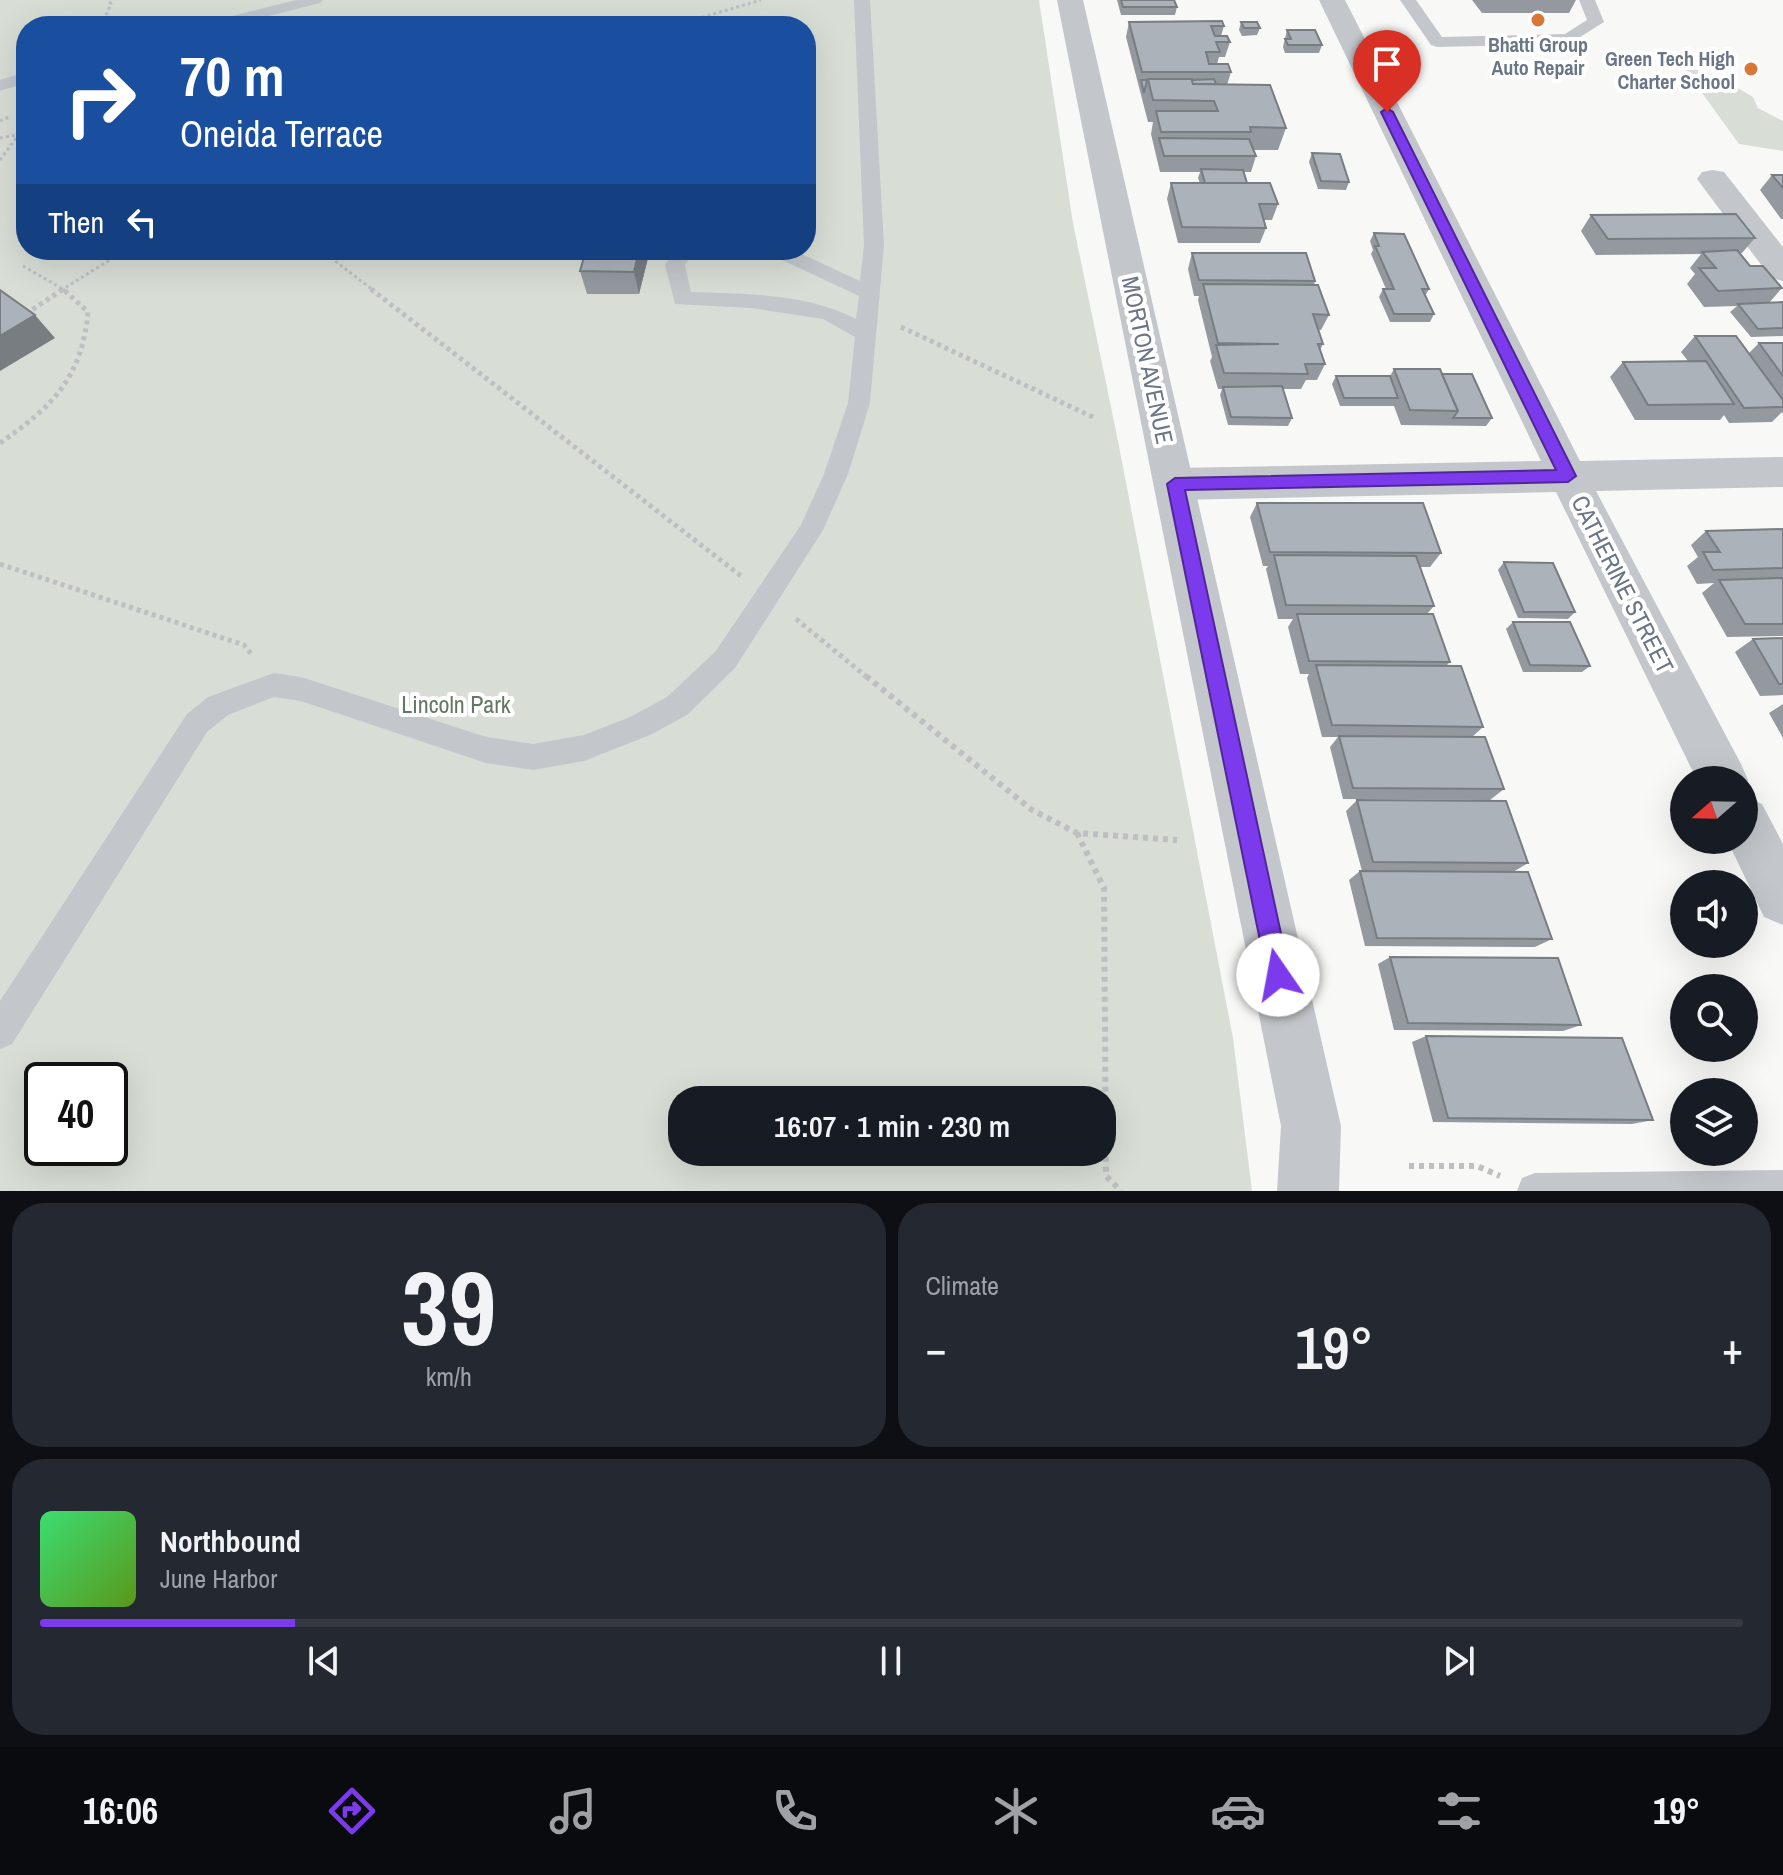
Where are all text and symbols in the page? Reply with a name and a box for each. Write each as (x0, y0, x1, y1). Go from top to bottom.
marker: Bhatti Group Auto Repair (1529, 11, 1547, 29)
pin (1353, 30, 1421, 112)
place label: Bhatti Group Auto Repair (1488, 31, 1588, 81)
text: 70 m (180, 38, 285, 113)
icon: arrive (1365, 42, 1409, 86)
place label: Green Tech High Charter School (1605, 45, 1735, 95)
icon: right (48, 48, 152, 152)
marker: Green Tech High Charter School (1742, 60, 1760, 78)
text: Oneida Terrace (180, 110, 383, 158)
icon: left (120, 200, 164, 244)
text: Then (48, 202, 104, 242)
street label: MORTON AVENUE (1115, 273, 1181, 447)
street label: CATHERINE STREET (1564, 490, 1682, 678)
park label: Lincoln Park (401, 688, 511, 720)
north arrow (1670, 766, 1758, 854)
map controls (1670, 766, 1758, 1166)
button: sound (1670, 870, 1758, 958)
position arrow (1236, 933, 1320, 1017)
button: search (1670, 974, 1758, 1062)
speed limit sign: 40 (24, 1062, 128, 1166)
button: layers (1670, 1078, 1758, 1166)
text: 16:07 · 1 min · 230 m (774, 1106, 1010, 1146)
text: 39 (401, 1237, 496, 1377)
text: Climate (926, 1268, 999, 1303)
text: 19° (1295, 1307, 1374, 1388)
text: − (926, 1318, 947, 1378)
text: + (1722, 1318, 1743, 1378)
text: km/h (426, 1359, 472, 1394)
text: Northbound (160, 1521, 301, 1561)
text: June Harbor (160, 1561, 277, 1596)
icon: previous (302, 1639, 346, 1683)
icon: pause (869, 1639, 913, 1683)
icon: next (1437, 1639, 1481, 1683)
icon: directions (324, 1783, 380, 1839)
icon: music (545, 1783, 601, 1839)
icon: phone (767, 1783, 823, 1839)
icon: climate (988, 1783, 1044, 1839)
icon: car (1210, 1783, 1266, 1839)
icon: filters (1431, 1783, 1487, 1839)
text: 16:06 (83, 1787, 158, 1835)
text: 19° (1653, 1787, 1700, 1835)

